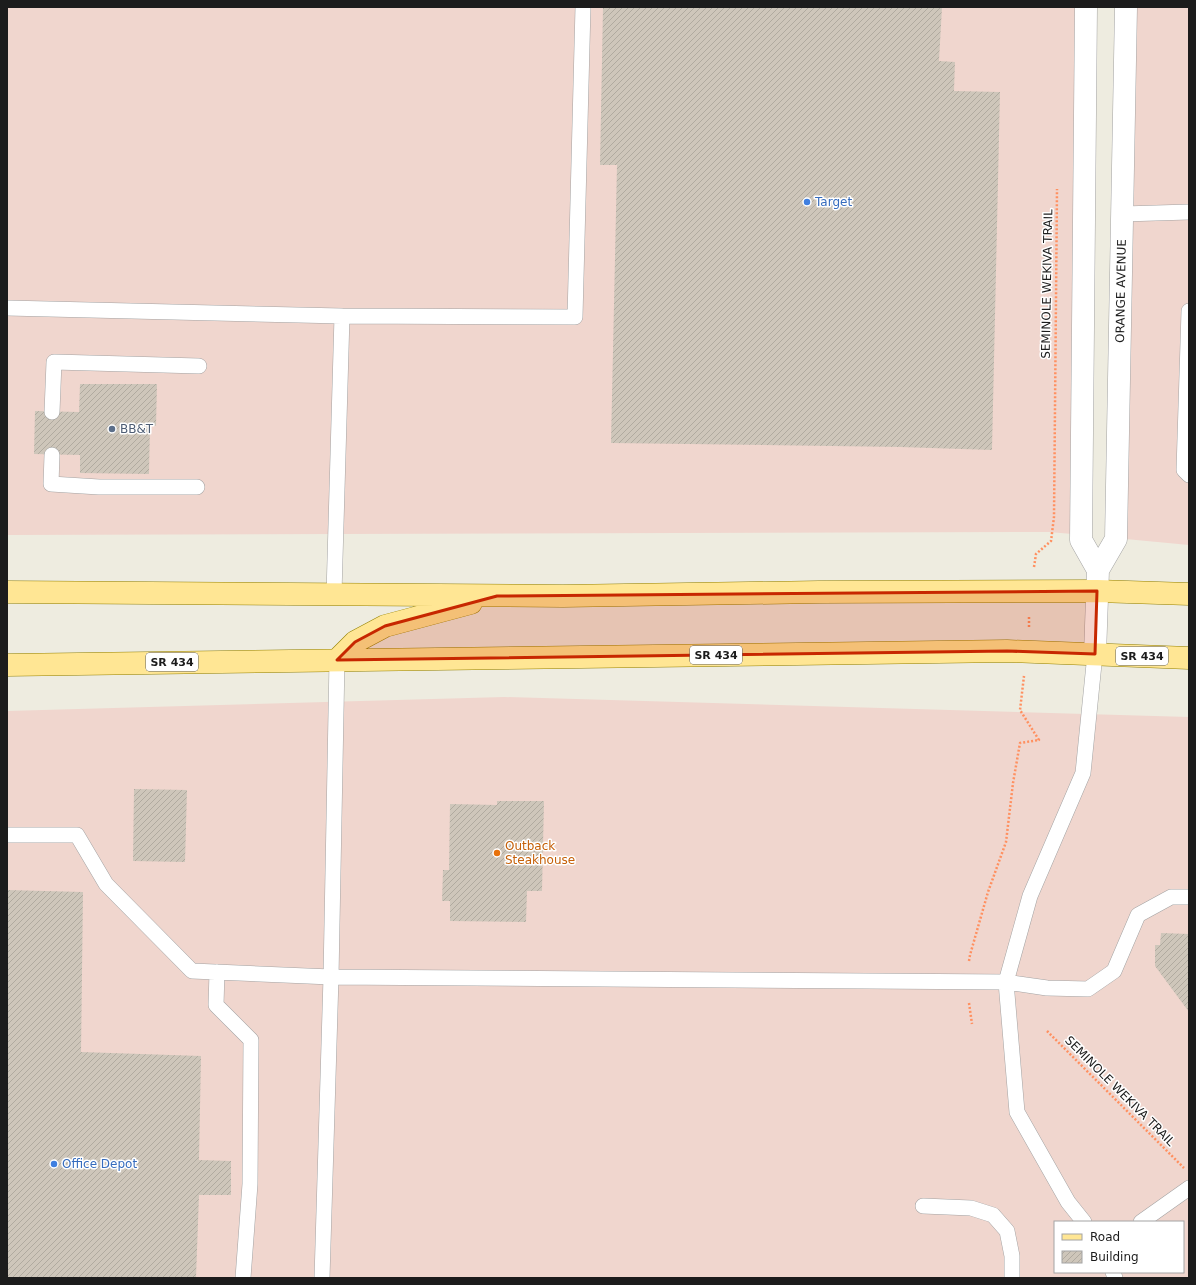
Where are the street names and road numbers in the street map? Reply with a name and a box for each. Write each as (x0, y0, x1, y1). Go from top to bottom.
street label: SEMINOLE WEKIVA TRAIL (1039, 209, 1055, 359)
street label: ORANGE AVENUE (1113, 239, 1129, 343)
road number: SR 434 (690, 646, 742, 664)
road number: SR 434 (1116, 647, 1168, 665)
road number: SR 434 (146, 653, 198, 671)
street label: SEMINOLE WEKIVA TRAIL (1062, 1033, 1178, 1149)

